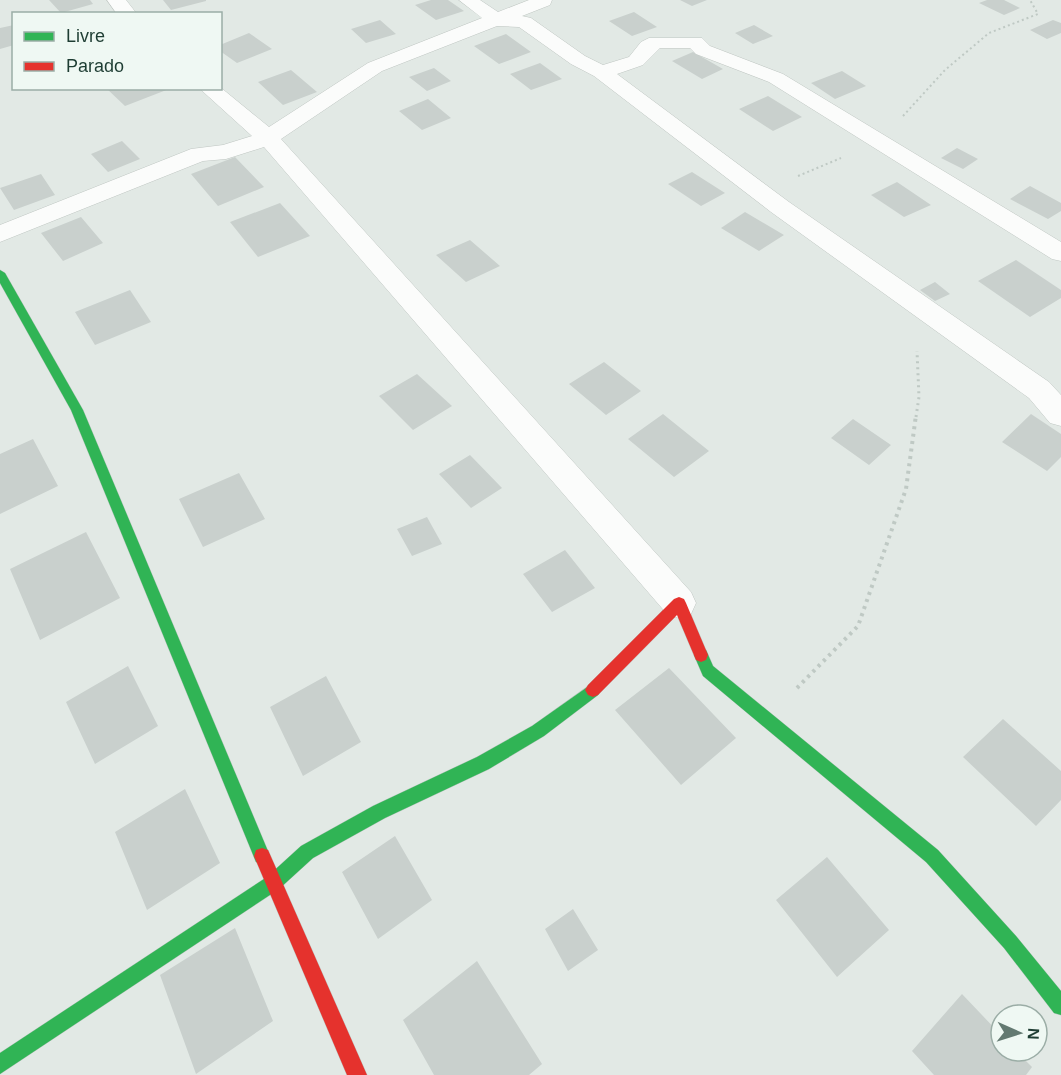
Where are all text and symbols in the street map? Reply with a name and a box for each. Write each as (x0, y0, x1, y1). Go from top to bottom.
legend (12, 12, 222, 90)
text: Livre (66, 26, 105, 46)
text: Parado (66, 56, 124, 76)
north arrow (989, 1003, 1049, 1063)
text: N (1025, 1028, 1042, 1040)

